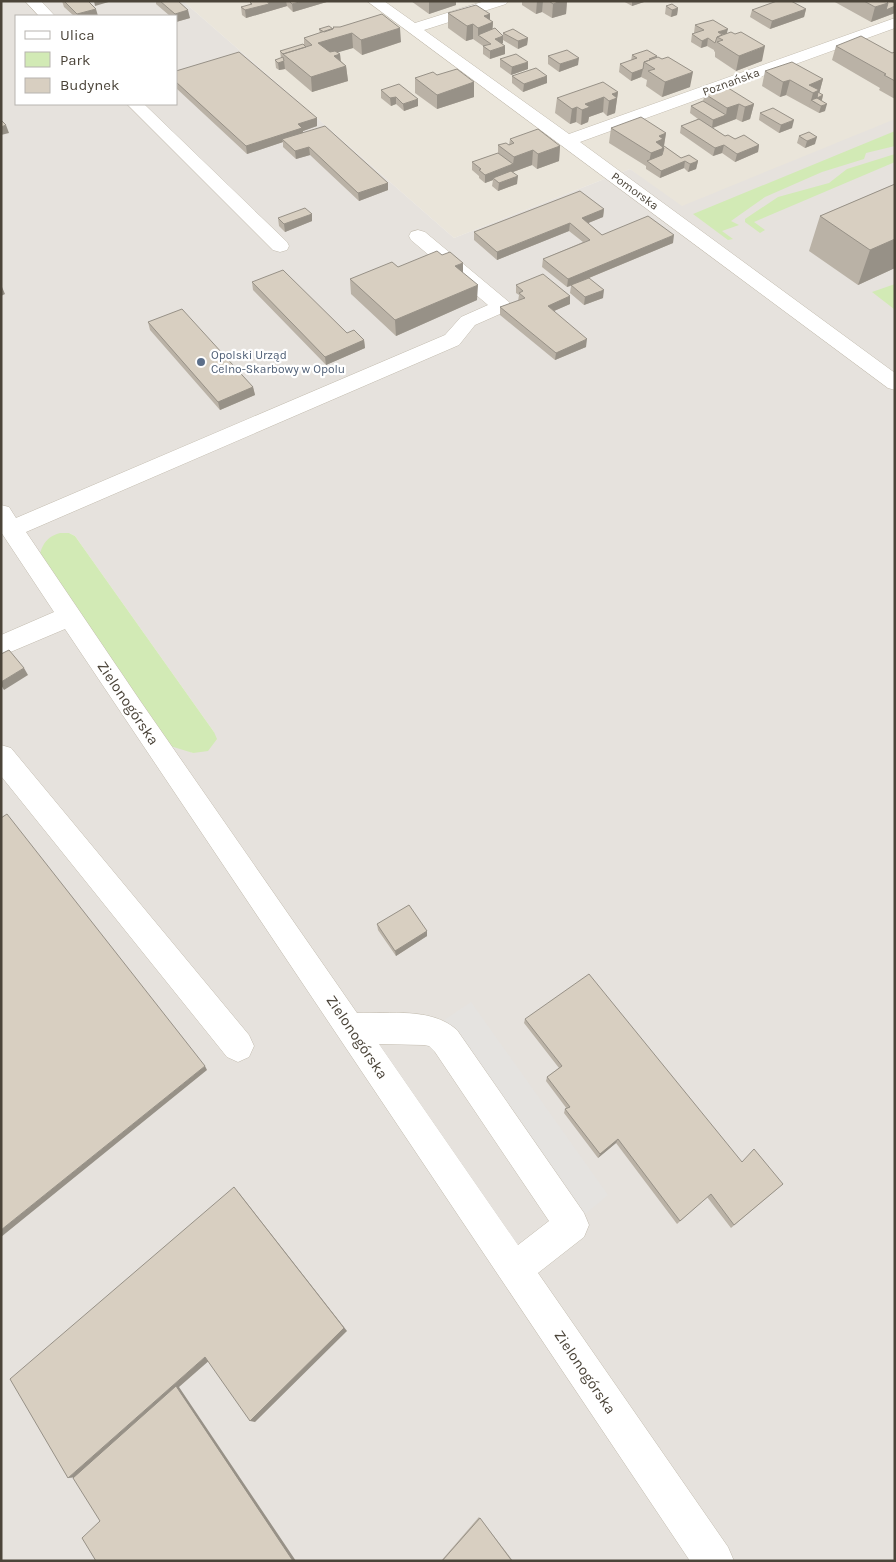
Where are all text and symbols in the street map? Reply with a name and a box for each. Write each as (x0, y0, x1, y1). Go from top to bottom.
legend (15, 15, 178, 105)
text: Ulica (60, 26, 94, 44)
text: Park (60, 51, 90, 69)
street label: Poznańska (701, 65, 761, 99)
text: Budynek (60, 76, 119, 94)
street label: Pomorska (609, 169, 661, 213)
place label: Opolski Urząd Celno-Skarbowy w Opolu (211, 348, 345, 376)
marker: Opolski Urząd Celno-Skarbowy w Opolu (195, 356, 207, 368)
street label: Zielonogórska (93, 658, 163, 748)
street label: Zielonogórska (322, 992, 392, 1082)
street label: Zielonogórska (550, 1327, 620, 1417)

